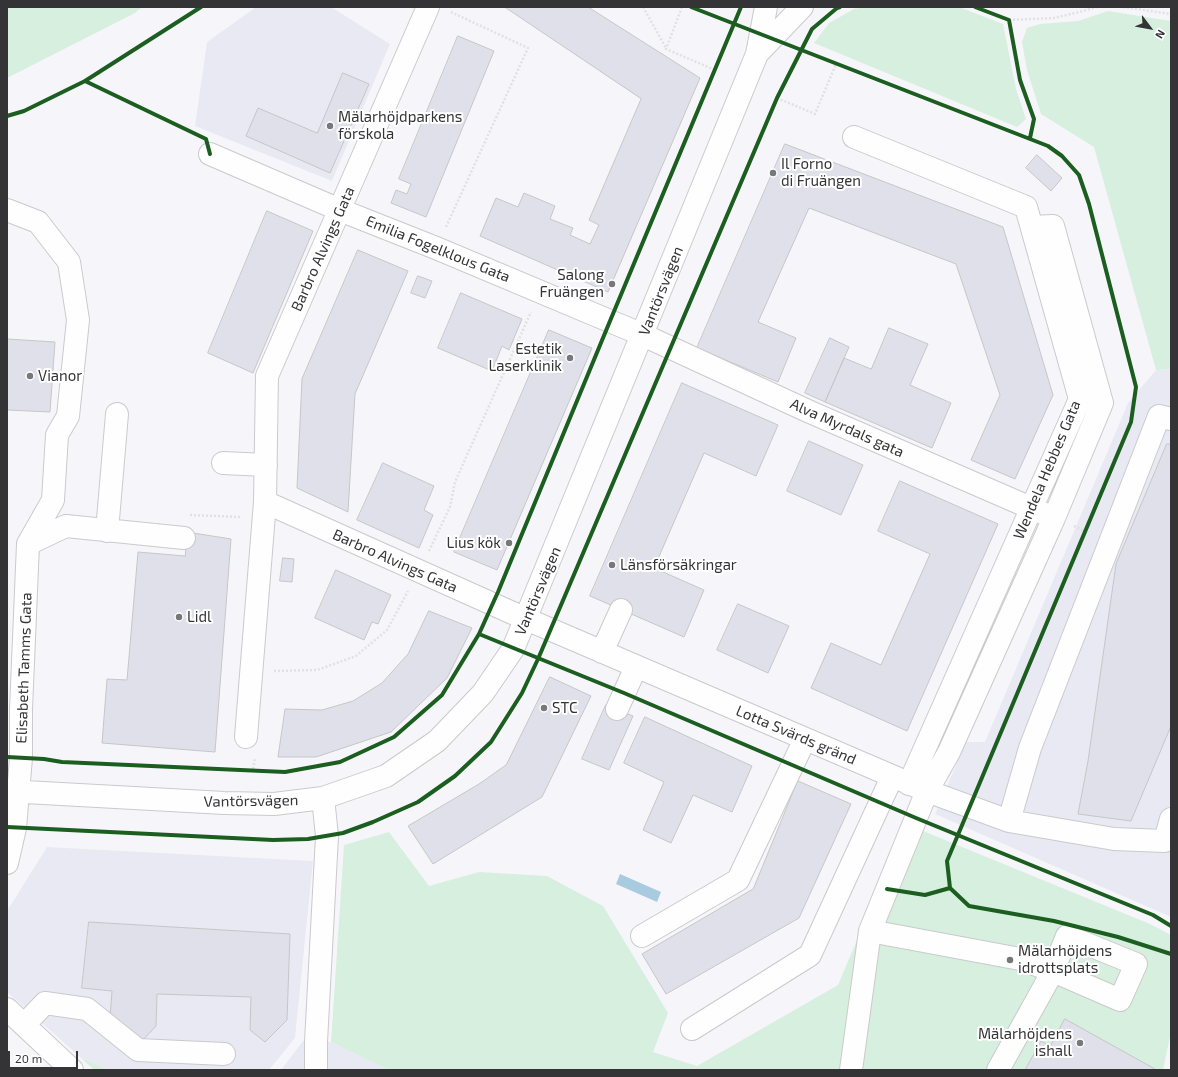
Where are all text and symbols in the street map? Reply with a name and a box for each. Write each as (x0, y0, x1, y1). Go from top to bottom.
north arrow (1130, 8, 1170, 48)
text: N (1153, 28, 1168, 41)
place label: Mälarhöjdparkens förskola (338, 108, 462, 143)
marker: Mälarhöjdparkens förskola (325, 121, 335, 131)
place label: Il Forno di Fruängen (781, 155, 861, 190)
marker: Il Forno di Fruängen (768, 168, 778, 178)
street label: Barbro Alvings Gata (287, 184, 359, 314)
street label: Emilia Fogelklous Gata (363, 212, 513, 286)
street label: Vantörsvägen (635, 244, 687, 338)
place label: Salong Fruängen (540, 266, 604, 301)
marker: Salong Fruängen (607, 279, 617, 289)
place label: Estetik Laserklinik (488, 340, 562, 375)
marker: Estetik Laserklinik (565, 353, 575, 363)
place label: Vianor (38, 367, 82, 385)
marker: Vianor (25, 371, 35, 381)
street label: Alva Myrdals gata (787, 395, 907, 461)
street label: Wendela Hebbes Gata (1010, 398, 1084, 542)
street label: Barbro Alvings Gata (330, 525, 460, 597)
place label: Lius kök (446, 534, 501, 552)
marker: Lius kök (504, 538, 514, 548)
street label: Vantörsvägen (511, 544, 565, 638)
place label: Länsförsäkringar (620, 556, 737, 574)
marker: Länsförsäkringar (607, 560, 617, 570)
street label: Elisabeth Tamms Gata (12, 592, 36, 744)
place label: Lidl (187, 608, 211, 626)
marker: Lidl (174, 612, 184, 622)
place label: STC (552, 699, 577, 717)
street label: Lotta Svärds gränd (733, 702, 859, 768)
marker: STC (539, 703, 549, 713)
street label: Vantörsvägen (204, 791, 298, 811)
place label: Mälarhöjdens idrottsplats (1018, 942, 1112, 977)
marker: Mälarhöjdens idrottsplats (1005, 955, 1015, 965)
place label: Mälarhöjdens ishall (978, 1025, 1072, 1060)
marker: Mälarhöjdens ishall (1075, 1038, 1085, 1048)
scale bar (10, 1043, 80, 1069)
text: 20 m (15, 1051, 42, 1065)

